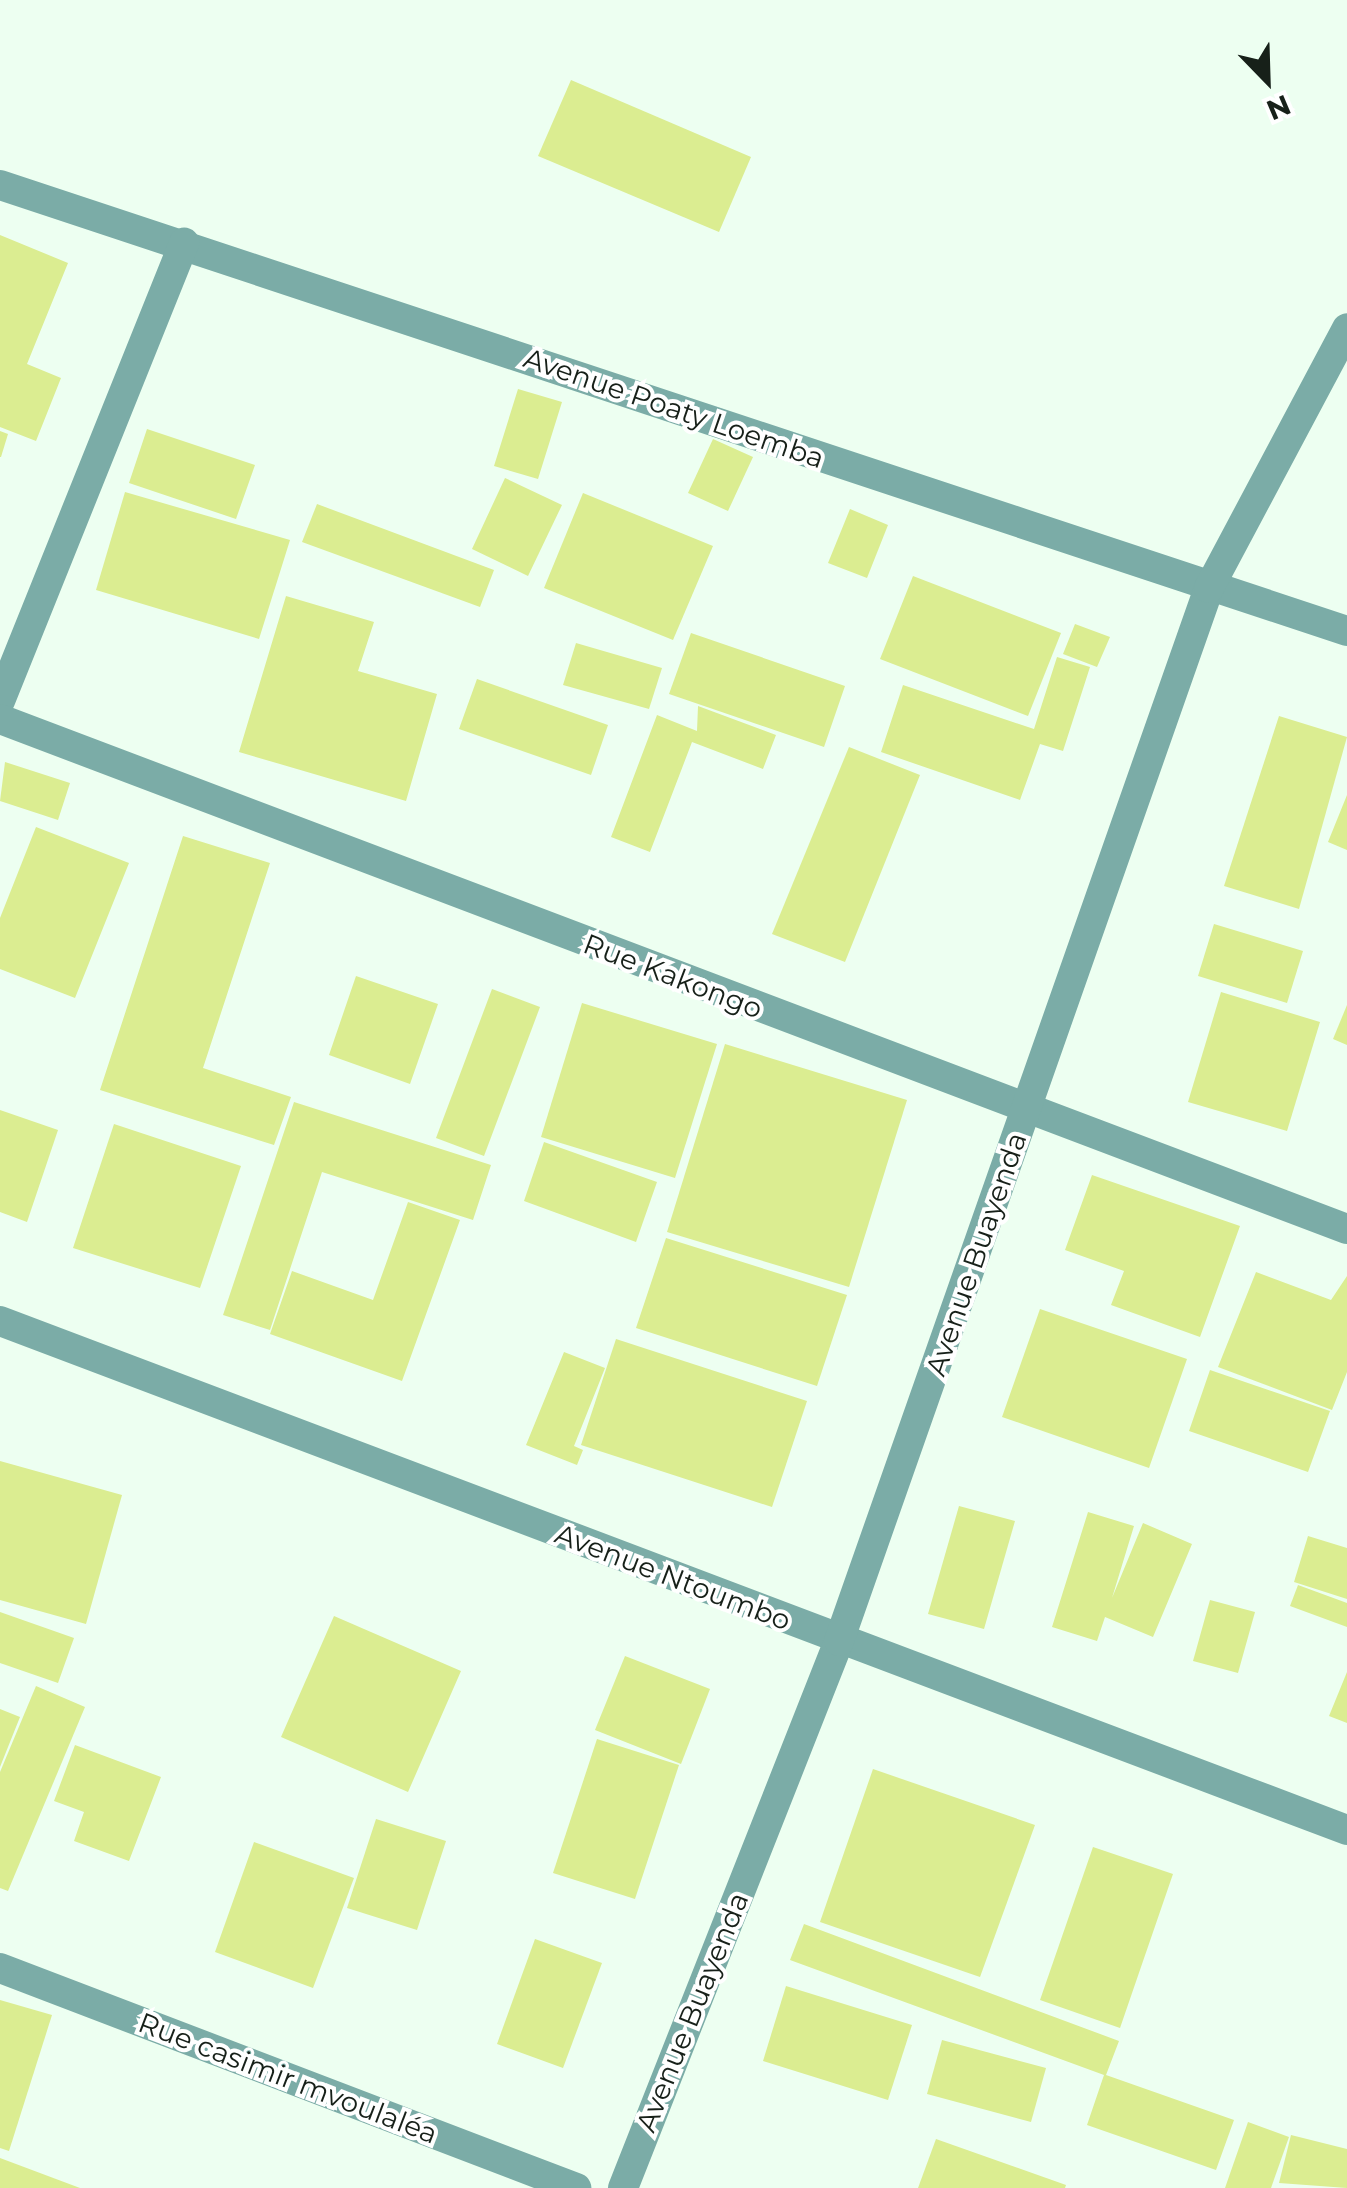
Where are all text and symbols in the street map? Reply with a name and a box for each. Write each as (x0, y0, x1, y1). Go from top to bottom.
north arrow (1217, 30, 1317, 130)
text: N (1262, 88, 1296, 128)
street label: Avenue Poaty Loemba (519, 341, 829, 475)
street label: Rue Kakongo (579, 927, 767, 1025)
street label: Avenue Buayenda (919, 1128, 1033, 1380)
street label: Avenue Ntoumbo (551, 1517, 795, 1637)
street label: Avenue Buayenda (629, 1887, 755, 2137)
street label: Rue casimir mvoulaléa (134, 2005, 442, 2151)

